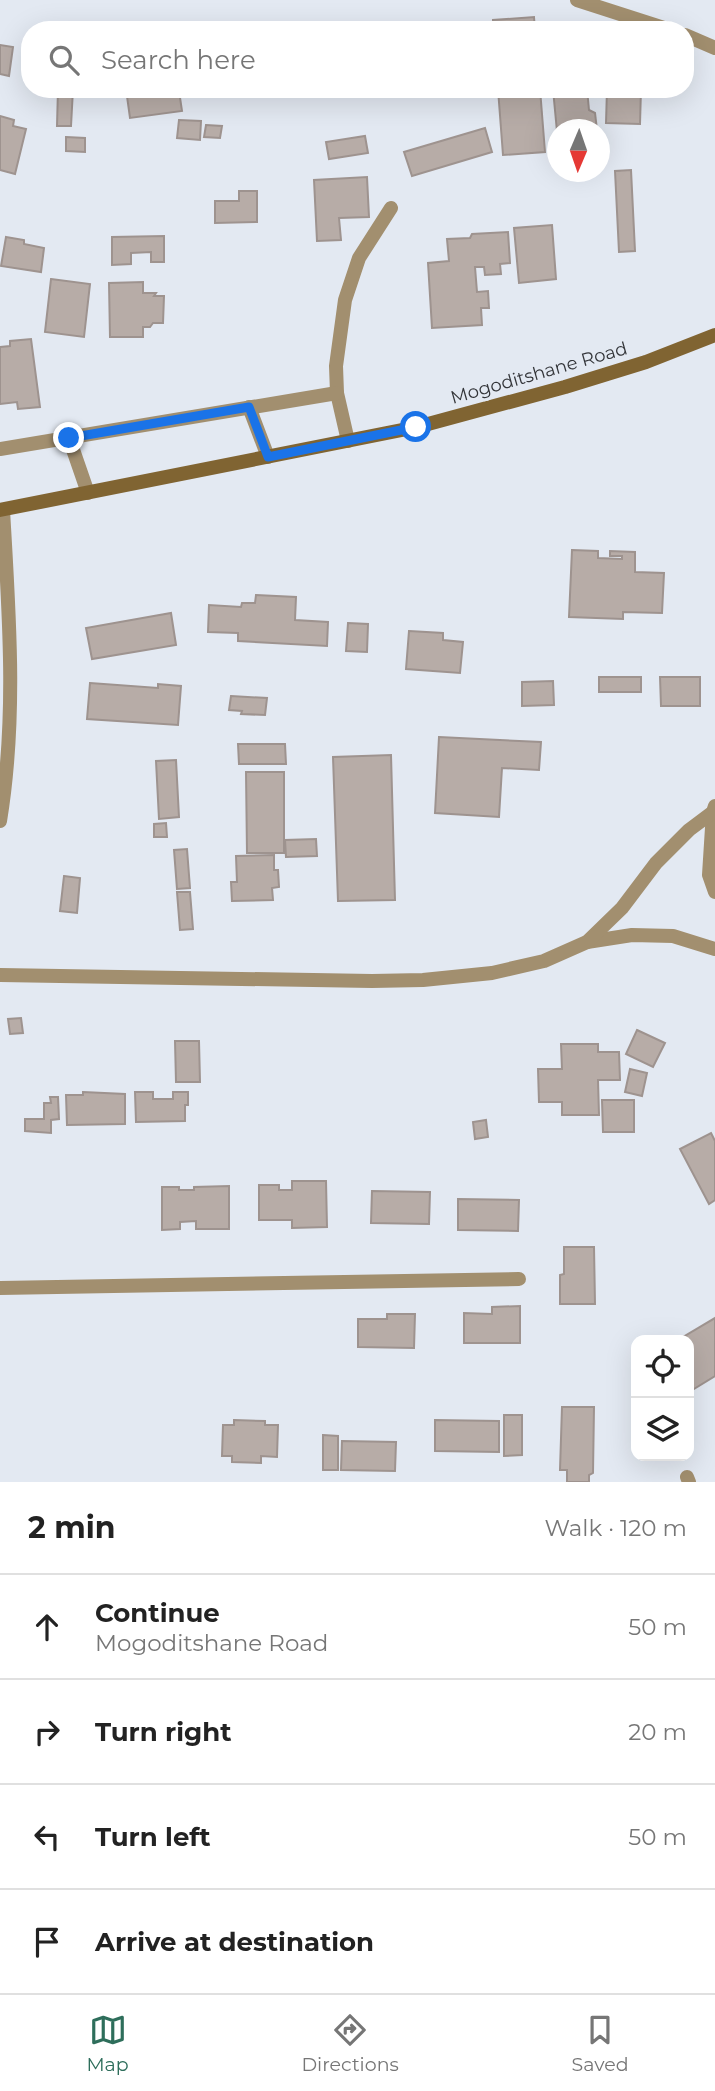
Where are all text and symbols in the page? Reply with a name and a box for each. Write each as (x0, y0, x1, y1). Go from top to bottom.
search box (21, 21, 694, 98)
icon: search (45, 41, 83, 79)
text: Search here (101, 44, 256, 76)
north arrow (547, 119, 610, 182)
street label: Mogoditshane Road (448, 337, 630, 409)
route start (400, 411, 431, 442)
route end (53, 422, 84, 453)
map controls (631, 1335, 694, 1461)
button: locate (631, 1335, 694, 1398)
button: layers (631, 1398, 694, 1461)
text: 2 min (28, 1509, 115, 1546)
text: Walk · 120 m (544, 1514, 687, 1542)
text: Continue (95, 1597, 220, 1629)
icon: ahead (28, 1608, 66, 1646)
text: 50 m (628, 1613, 687, 1641)
text: Mogoditshane Road (95, 1629, 328, 1657)
icon: right (28, 1713, 66, 1751)
text: Turn right (95, 1716, 231, 1748)
text: 20 m (628, 1718, 687, 1746)
icon: left (28, 1818, 66, 1856)
text: Turn left (95, 1821, 211, 1853)
text: 50 m (628, 1823, 687, 1851)
icon: arrive (28, 1923, 66, 1961)
text: Arrive at destination (95, 1926, 374, 1958)
tab: Map (86, 2011, 129, 2076)
tab: Directions (301, 2011, 399, 2076)
tab: Saved (572, 2011, 629, 2076)

